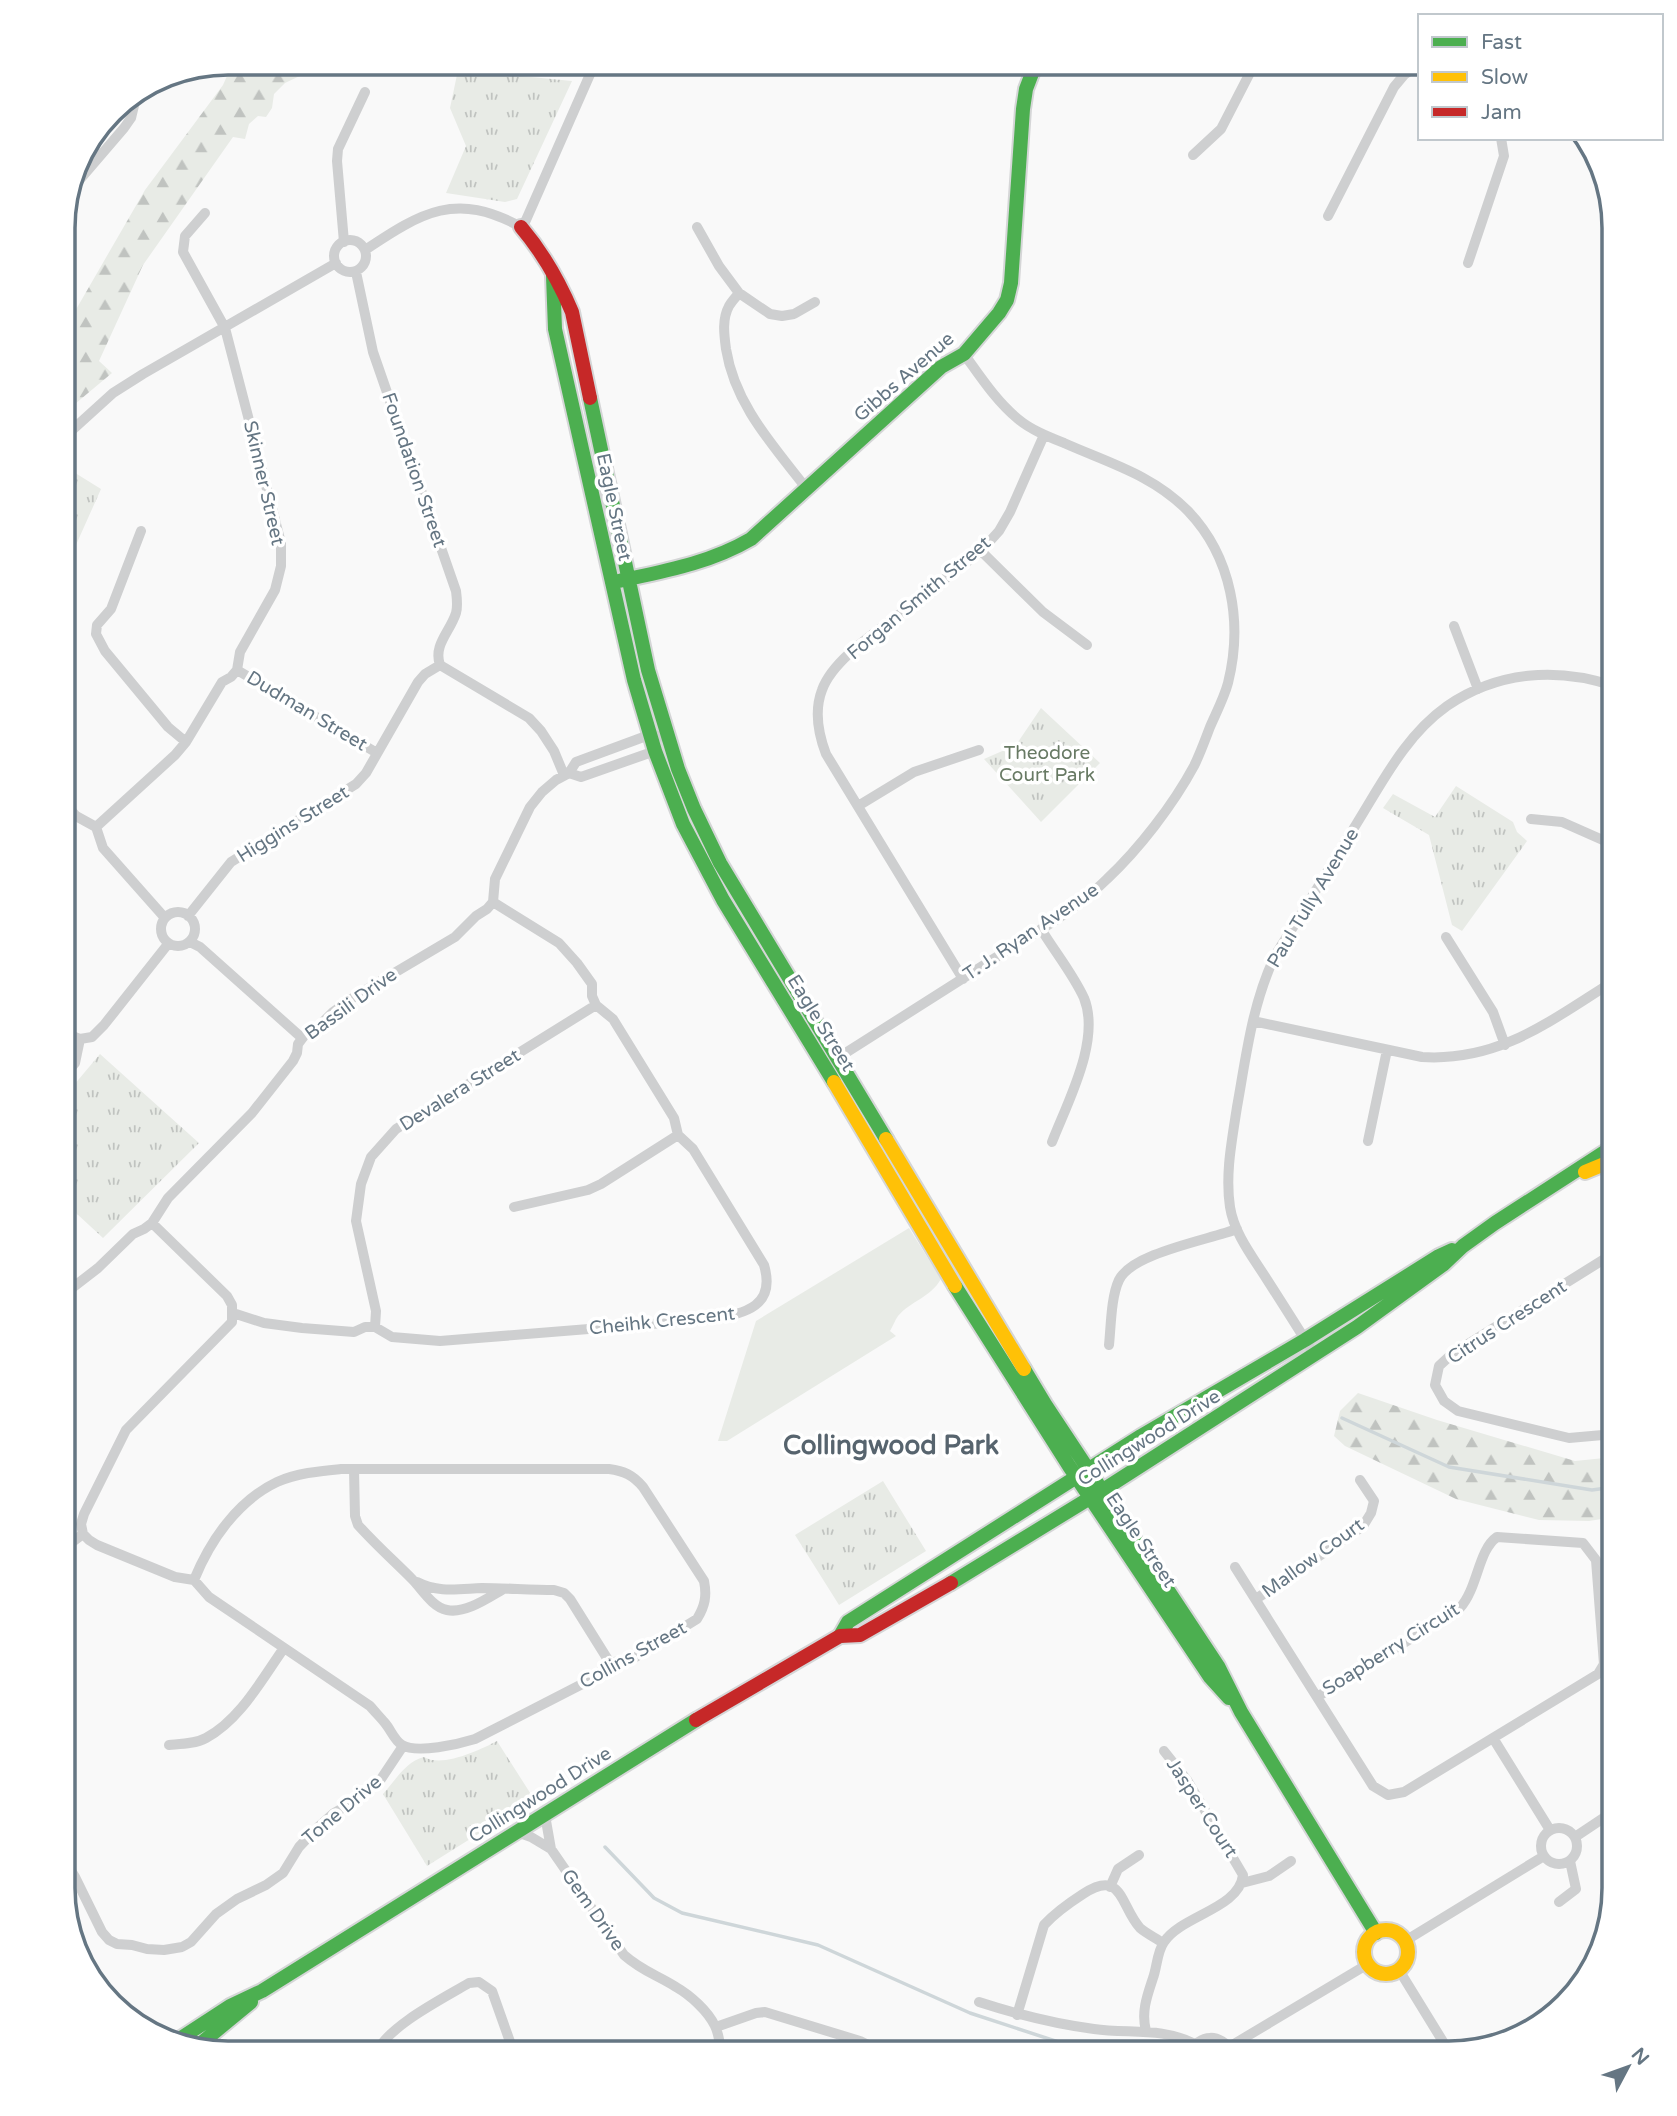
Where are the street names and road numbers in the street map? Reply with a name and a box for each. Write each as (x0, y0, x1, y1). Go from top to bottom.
street label: Gibbs Avenue (850, 328, 958, 426)
street label: Foundation Street (377, 390, 451, 550)
street label: Skinner Street (239, 419, 289, 547)
street label: Eagle Street (592, 451, 636, 563)
street label: Forgan Smith Street (843, 532, 995, 664)
street label: Dudman Street (243, 666, 371, 756)
street label: Higgins Street (233, 781, 353, 867)
street label: Paul Tully Avenue (1263, 824, 1363, 972)
street label: T. J. Ryan Avenue (959, 879, 1103, 985)
street label: Bassili Drive (301, 963, 401, 1045)
street label: Eagle Street (783, 971, 859, 1075)
street label: Devalera Street (396, 1044, 524, 1136)
street label: Citrus Crescent (1443, 1275, 1571, 1369)
street label: Cheihk Crescent (588, 1302, 736, 1340)
street label: Collingwood Drive (1074, 1385, 1224, 1491)
street label: Eagle Street (1101, 1489, 1181, 1591)
street label: Mallow Court (1258, 1514, 1368, 1602)
street label: Soapberry Circuit (1319, 1598, 1463, 1700)
street label: Collins Street (576, 1617, 690, 1693)
street label: Collingwood Drive (465, 1742, 615, 1848)
street label: Jasper Court (1162, 1754, 1242, 1862)
street label: Tone Drive (298, 1771, 386, 1849)
street label: Gem Drive (557, 1865, 629, 1955)

